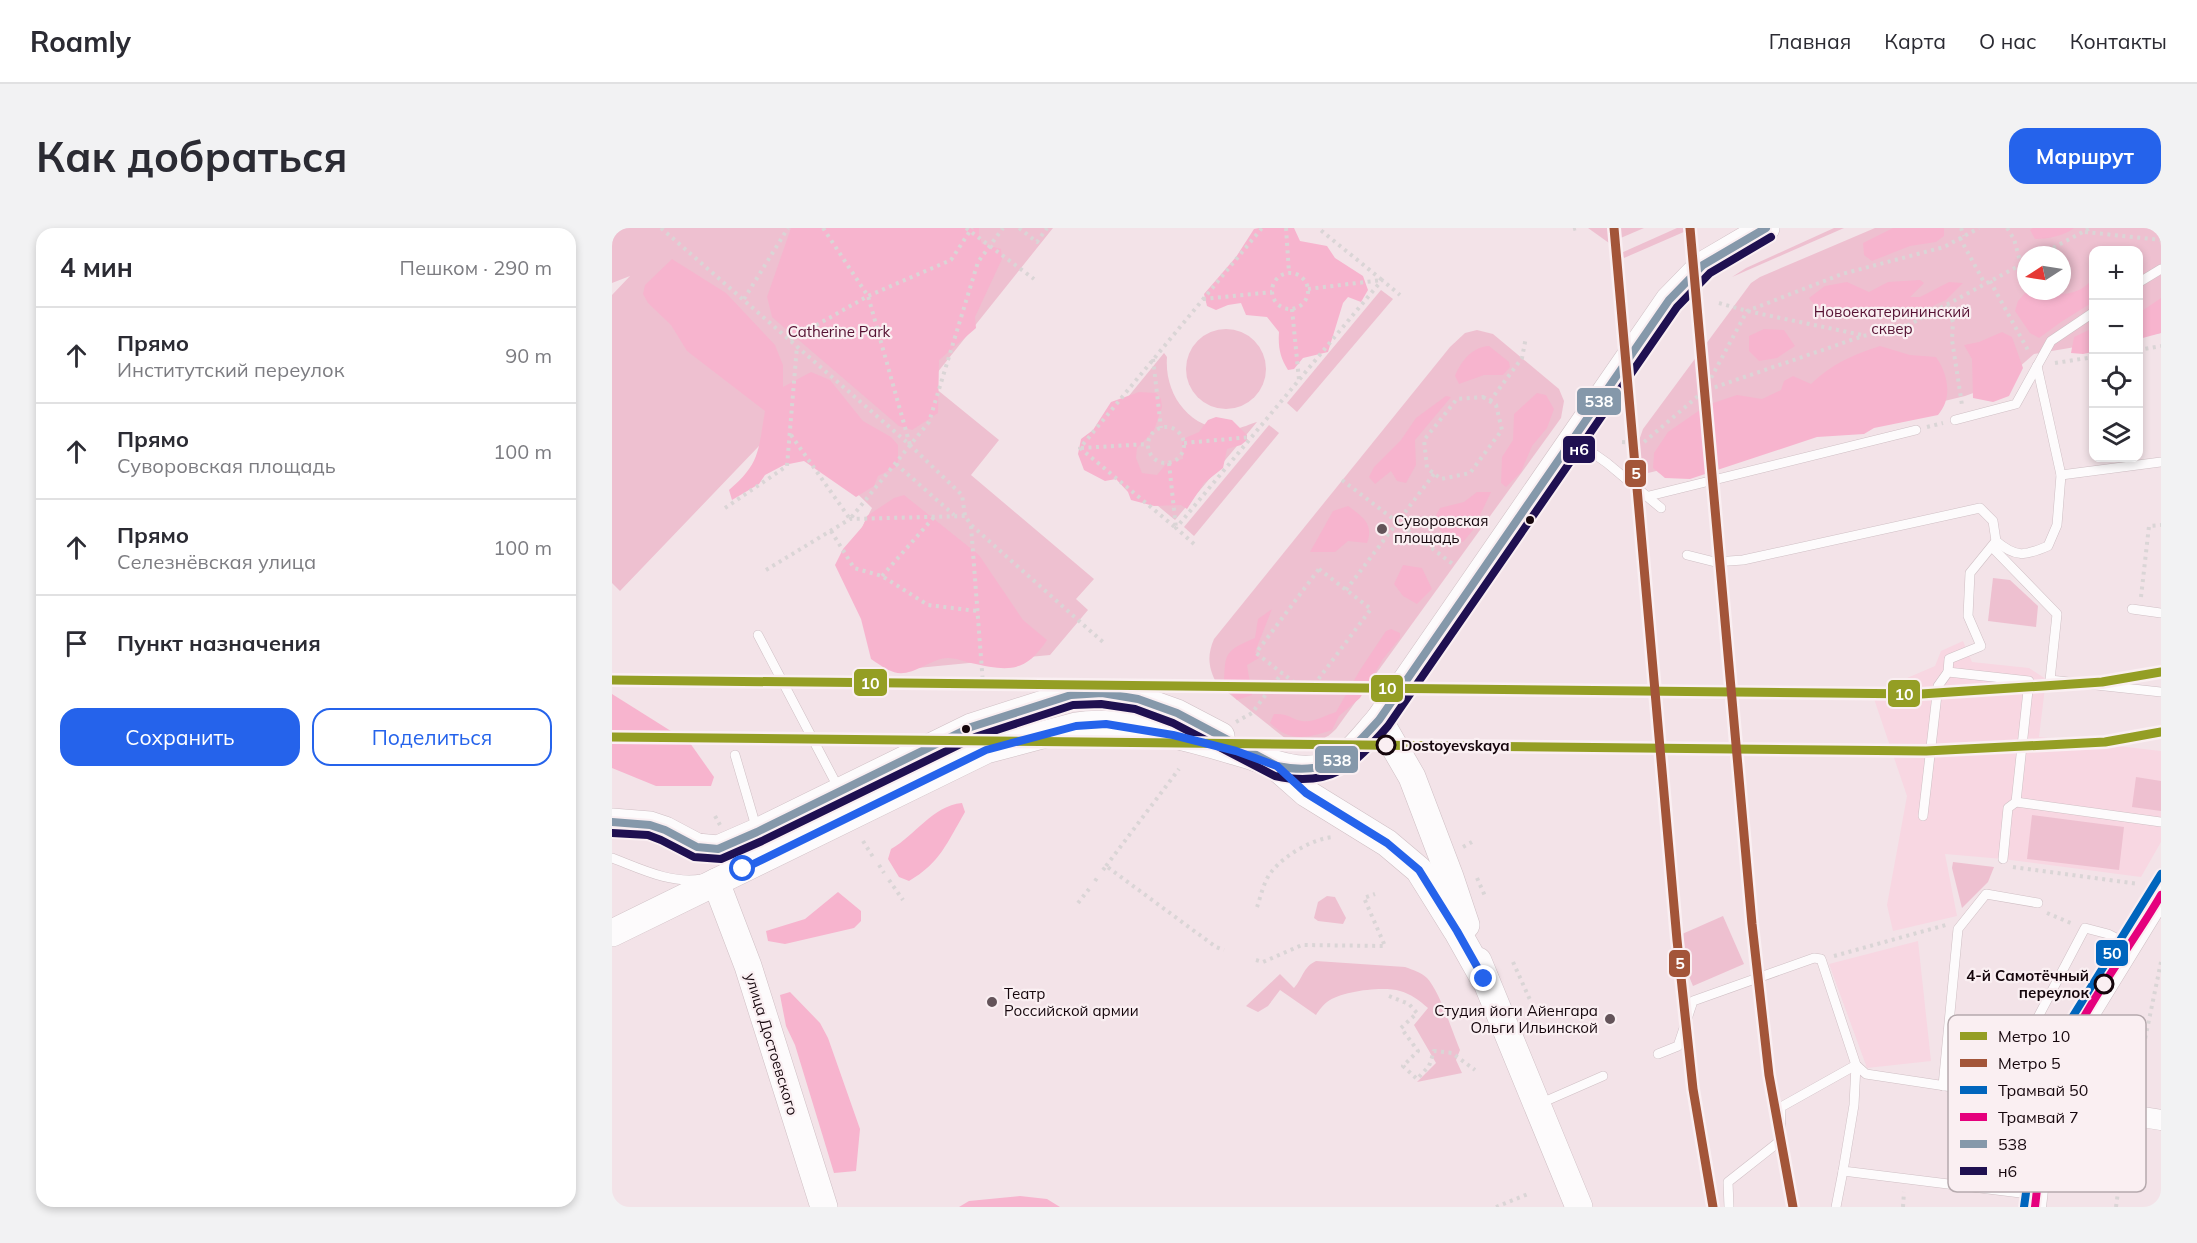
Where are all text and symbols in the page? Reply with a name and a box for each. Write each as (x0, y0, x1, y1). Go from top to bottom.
text: Roamly (30, 24, 131, 59)
text: Главная (1769, 28, 1851, 54)
text: Карта (1884, 28, 1946, 54)
text: О нас (1979, 28, 2037, 54)
text: Контакты (2070, 28, 2167, 54)
button: Маршрут (2009, 128, 2161, 184)
text: Как добраться (36, 130, 348, 183)
north arrow (2017, 246, 2071, 300)
map controls (2089, 246, 2143, 462)
button: + (2089, 246, 2143, 300)
text: 4 мин (60, 251, 133, 284)
text: Пешком · 290 m (400, 255, 552, 280)
button: − (2089, 300, 2143, 354)
park label: Новоекатерининский сквер (1814, 302, 1970, 338)
park label: Catherine Park (788, 322, 891, 341)
text: Прямо (117, 329, 189, 357)
icon: ahead (60, 339, 93, 372)
text: 90 m (505, 343, 552, 368)
button: locate (2089, 354, 2143, 408)
text: Институтский переулок (117, 357, 344, 382)
line badge: 538 (1576, 387, 1622, 416)
text: 538 (1585, 391, 1614, 411)
button: layers (2089, 408, 2143, 462)
text: Прямо (117, 425, 189, 453)
icon: ahead (60, 435, 93, 468)
line badge: н6 (1562, 435, 1596, 464)
text: 100 m (493, 439, 552, 464)
text: н6 (1569, 439, 1589, 459)
text: Суворовская площадь (117, 453, 336, 478)
line badge: 5 (1624, 459, 1647, 488)
text: 5 (1631, 463, 1641, 483)
place label: Суворовская площадь (1394, 511, 1488, 547)
unlabelled marker (1524, 514, 1536, 526)
text: Прямо (117, 521, 189, 549)
marker: Суворовская площадь (1375, 522, 1389, 536)
icon: ahead (60, 531, 93, 564)
text: 100 m (493, 535, 552, 560)
text: Селезнёвская улица (117, 549, 316, 574)
icon: arrive (60, 627, 93, 660)
text: Пункт назначения (117, 629, 321, 657)
line badge: 10 (853, 668, 888, 697)
text: 10 (860, 673, 880, 693)
line badge: 10 (1370, 674, 1404, 703)
text: 10 (1377, 678, 1397, 698)
line badge: 10 (1887, 679, 1921, 708)
text: 10 (1894, 684, 1914, 704)
button: Сохранить (60, 708, 300, 766)
button: Поделиться (312, 708, 552, 766)
unlabelled marker (960, 723, 972, 735)
marker: Dostoyevskaya (1376, 735, 1396, 755)
place label: Dostoyevskaya (1401, 736, 1509, 755)
line badge: 538 (1314, 745, 1359, 774)
text: 538 (1323, 750, 1352, 770)
route start (729, 855, 755, 881)
line badge: 50 (2095, 939, 2129, 967)
text: 50 (2102, 943, 2122, 963)
line badge: 5 (1668, 949, 1691, 978)
text: 5 (1675, 953, 1685, 973)
route end (1470, 965, 1496, 991)
place label: 4-й Самотёчный переулок (1966, 966, 2089, 1002)
street label: улица Достоевского (741, 971, 803, 1117)
marker: 4-й Самотёчный переулок (2094, 974, 2114, 994)
place label: Театр Российской армии (1004, 984, 1139, 1020)
marker: Театр Российской армии (985, 995, 999, 1009)
place label: Студия йоги Айенгара Ольги Ильинской (1434, 1001, 1598, 1037)
marker: Студия йоги Айенгара Ольги Ильинской (1603, 1012, 1617, 1026)
legend (1948, 1015, 2146, 1192)
text: Метро 10 (1998, 1026, 2070, 1046)
text: Метро 5 (1998, 1053, 2061, 1073)
text: Трамвай 50 (1998, 1080, 2088, 1100)
text: Трамвай 7 (1998, 1107, 2079, 1127)
text: 538 (1998, 1134, 2027, 1154)
text: н6 (1998, 1161, 2017, 1181)

